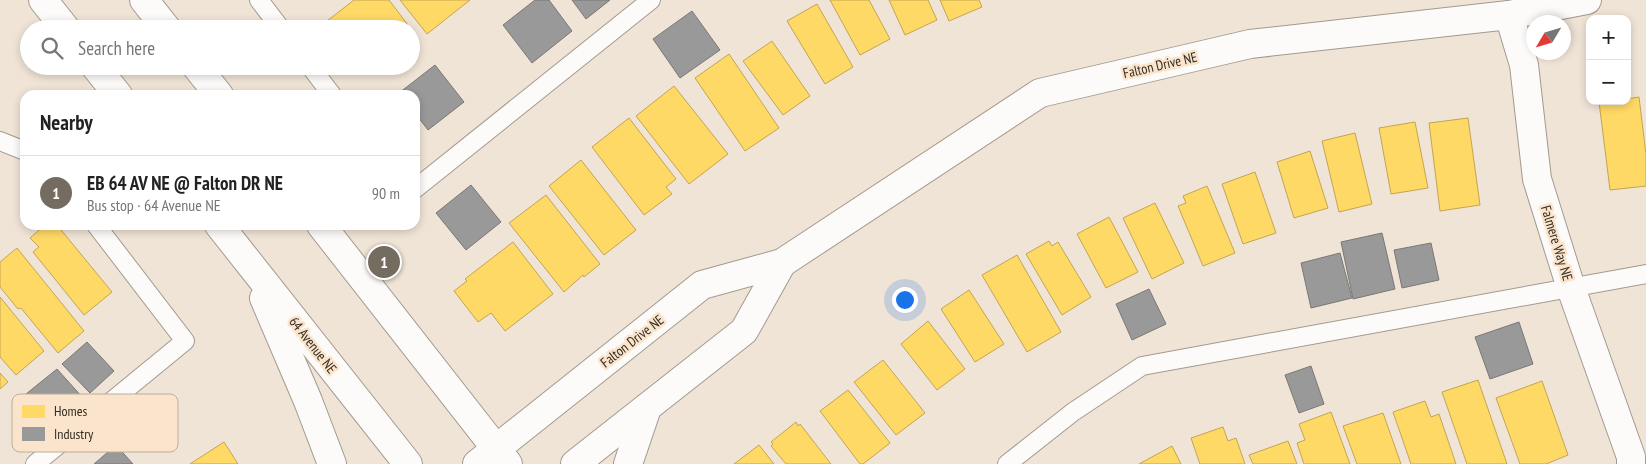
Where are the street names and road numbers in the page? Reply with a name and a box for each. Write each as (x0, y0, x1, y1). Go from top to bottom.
street label: Falton Drive NE (1121, 48, 1199, 82)
street label: Falmere Way NE (1537, 203, 1577, 283)
street label: Falton Drive NE (597, 311, 667, 371)
street label: 64 Avenue NE (285, 313, 341, 377)

